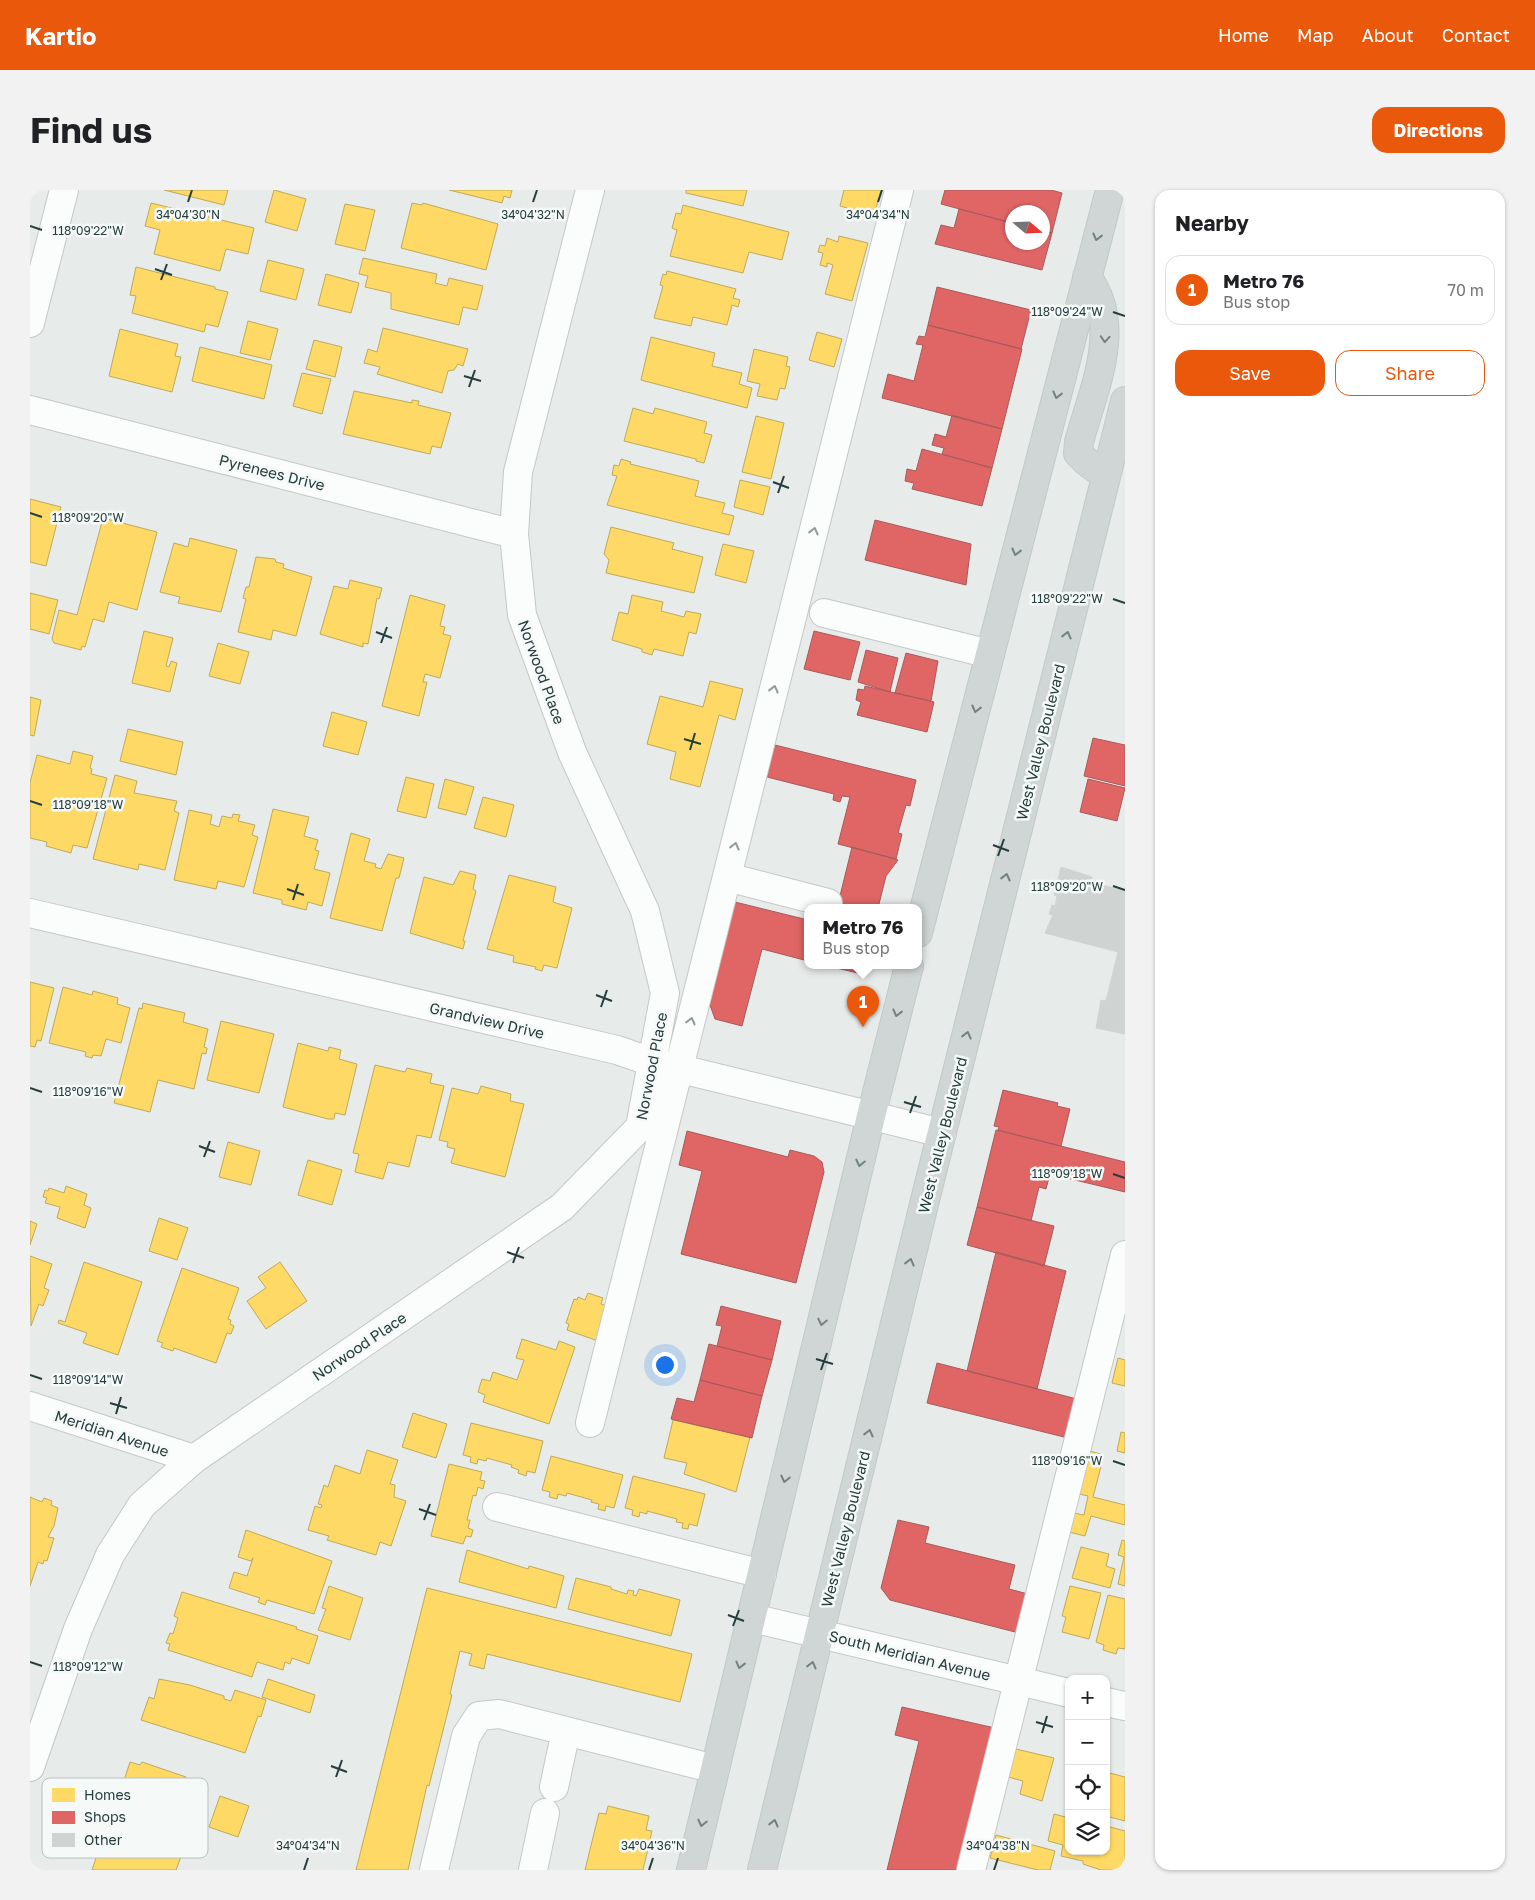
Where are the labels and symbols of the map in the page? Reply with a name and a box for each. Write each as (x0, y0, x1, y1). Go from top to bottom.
north arrow (1005, 205, 1050, 250)
text: 34°04'30"N (156, 207, 220, 222)
text: 34°04'32"N (501, 207, 565, 222)
text: 34°04'34"N (846, 207, 910, 222)
text: 118°09'22"W (52, 223, 124, 238)
one-way arrow (1093, 233, 1103, 241)
text: 118°09'24"W (1031, 304, 1103, 319)
one-way arrow (1099, 335, 1110, 343)
one-way arrow (1052, 390, 1063, 399)
street label: Pyrenees Drive (217, 450, 327, 494)
text: 118°09'20"W (52, 510, 124, 525)
one-way arrow (808, 527, 818, 535)
one-way arrow (1011, 547, 1022, 556)
text: 118°09'22"W (1031, 591, 1103, 606)
street label: Norwood Place (515, 617, 569, 727)
one-way arrow (1061, 630, 1072, 639)
street label: West Valley Boulevard (1012, 662, 1068, 822)
one-way arrow (768, 684, 779, 693)
one-way arrow (971, 705, 981, 713)
text: 118°09'18"W (53, 797, 124, 812)
one-way arrow (729, 842, 740, 851)
one-way arrow (1000, 873, 1011, 882)
text: 118°09'20"W (1031, 879, 1103, 894)
pin: 1 (847, 986, 879, 1027)
street label: Grandview Drive (428, 998, 546, 1042)
one-way arrow (893, 1008, 903, 1016)
street label: Norwood Place (632, 1010, 670, 1121)
one-way arrow (685, 1016, 696, 1025)
one-way arrow (961, 1031, 972, 1040)
street label: West Valley Boulevard (914, 1055, 970, 1215)
text: 118°09'16"W (53, 1084, 124, 1099)
one-way arrow (855, 1159, 866, 1168)
text: 118°09'18"W (1032, 1166, 1103, 1181)
one-way arrow (904, 1258, 915, 1267)
street label: Norwood Place (309, 1308, 410, 1384)
one-way arrow (817, 1317, 828, 1326)
your location (652, 1352, 678, 1378)
text: 118°09'14"W (53, 1372, 124, 1387)
street label: Meridian Avenue (53, 1406, 172, 1460)
one-way arrow (863, 1428, 874, 1437)
street label: West Valley Boulevard (817, 1449, 873, 1609)
text: 118°09'16"W (1032, 1453, 1103, 1468)
one-way arrow (780, 1474, 791, 1483)
street label: South Meridian Avenue (827, 1626, 993, 1684)
text: 118°09'12"W (53, 1659, 124, 1674)
one-way arrow (806, 1660, 817, 1669)
one-way arrow (735, 1661, 746, 1670)
legend (42, 1778, 208, 1858)
text: Homes (84, 1786, 131, 1803)
text: Shops (84, 1808, 126, 1825)
one-way arrow (768, 1818, 779, 1827)
one-way arrow (697, 1819, 708, 1828)
text: Other (84, 1831, 123, 1848)
text: 34°04'34"N (276, 1838, 340, 1853)
text: 34°04'36"N (621, 1838, 685, 1853)
text: 34°04'38"N (966, 1838, 1030, 1853)

